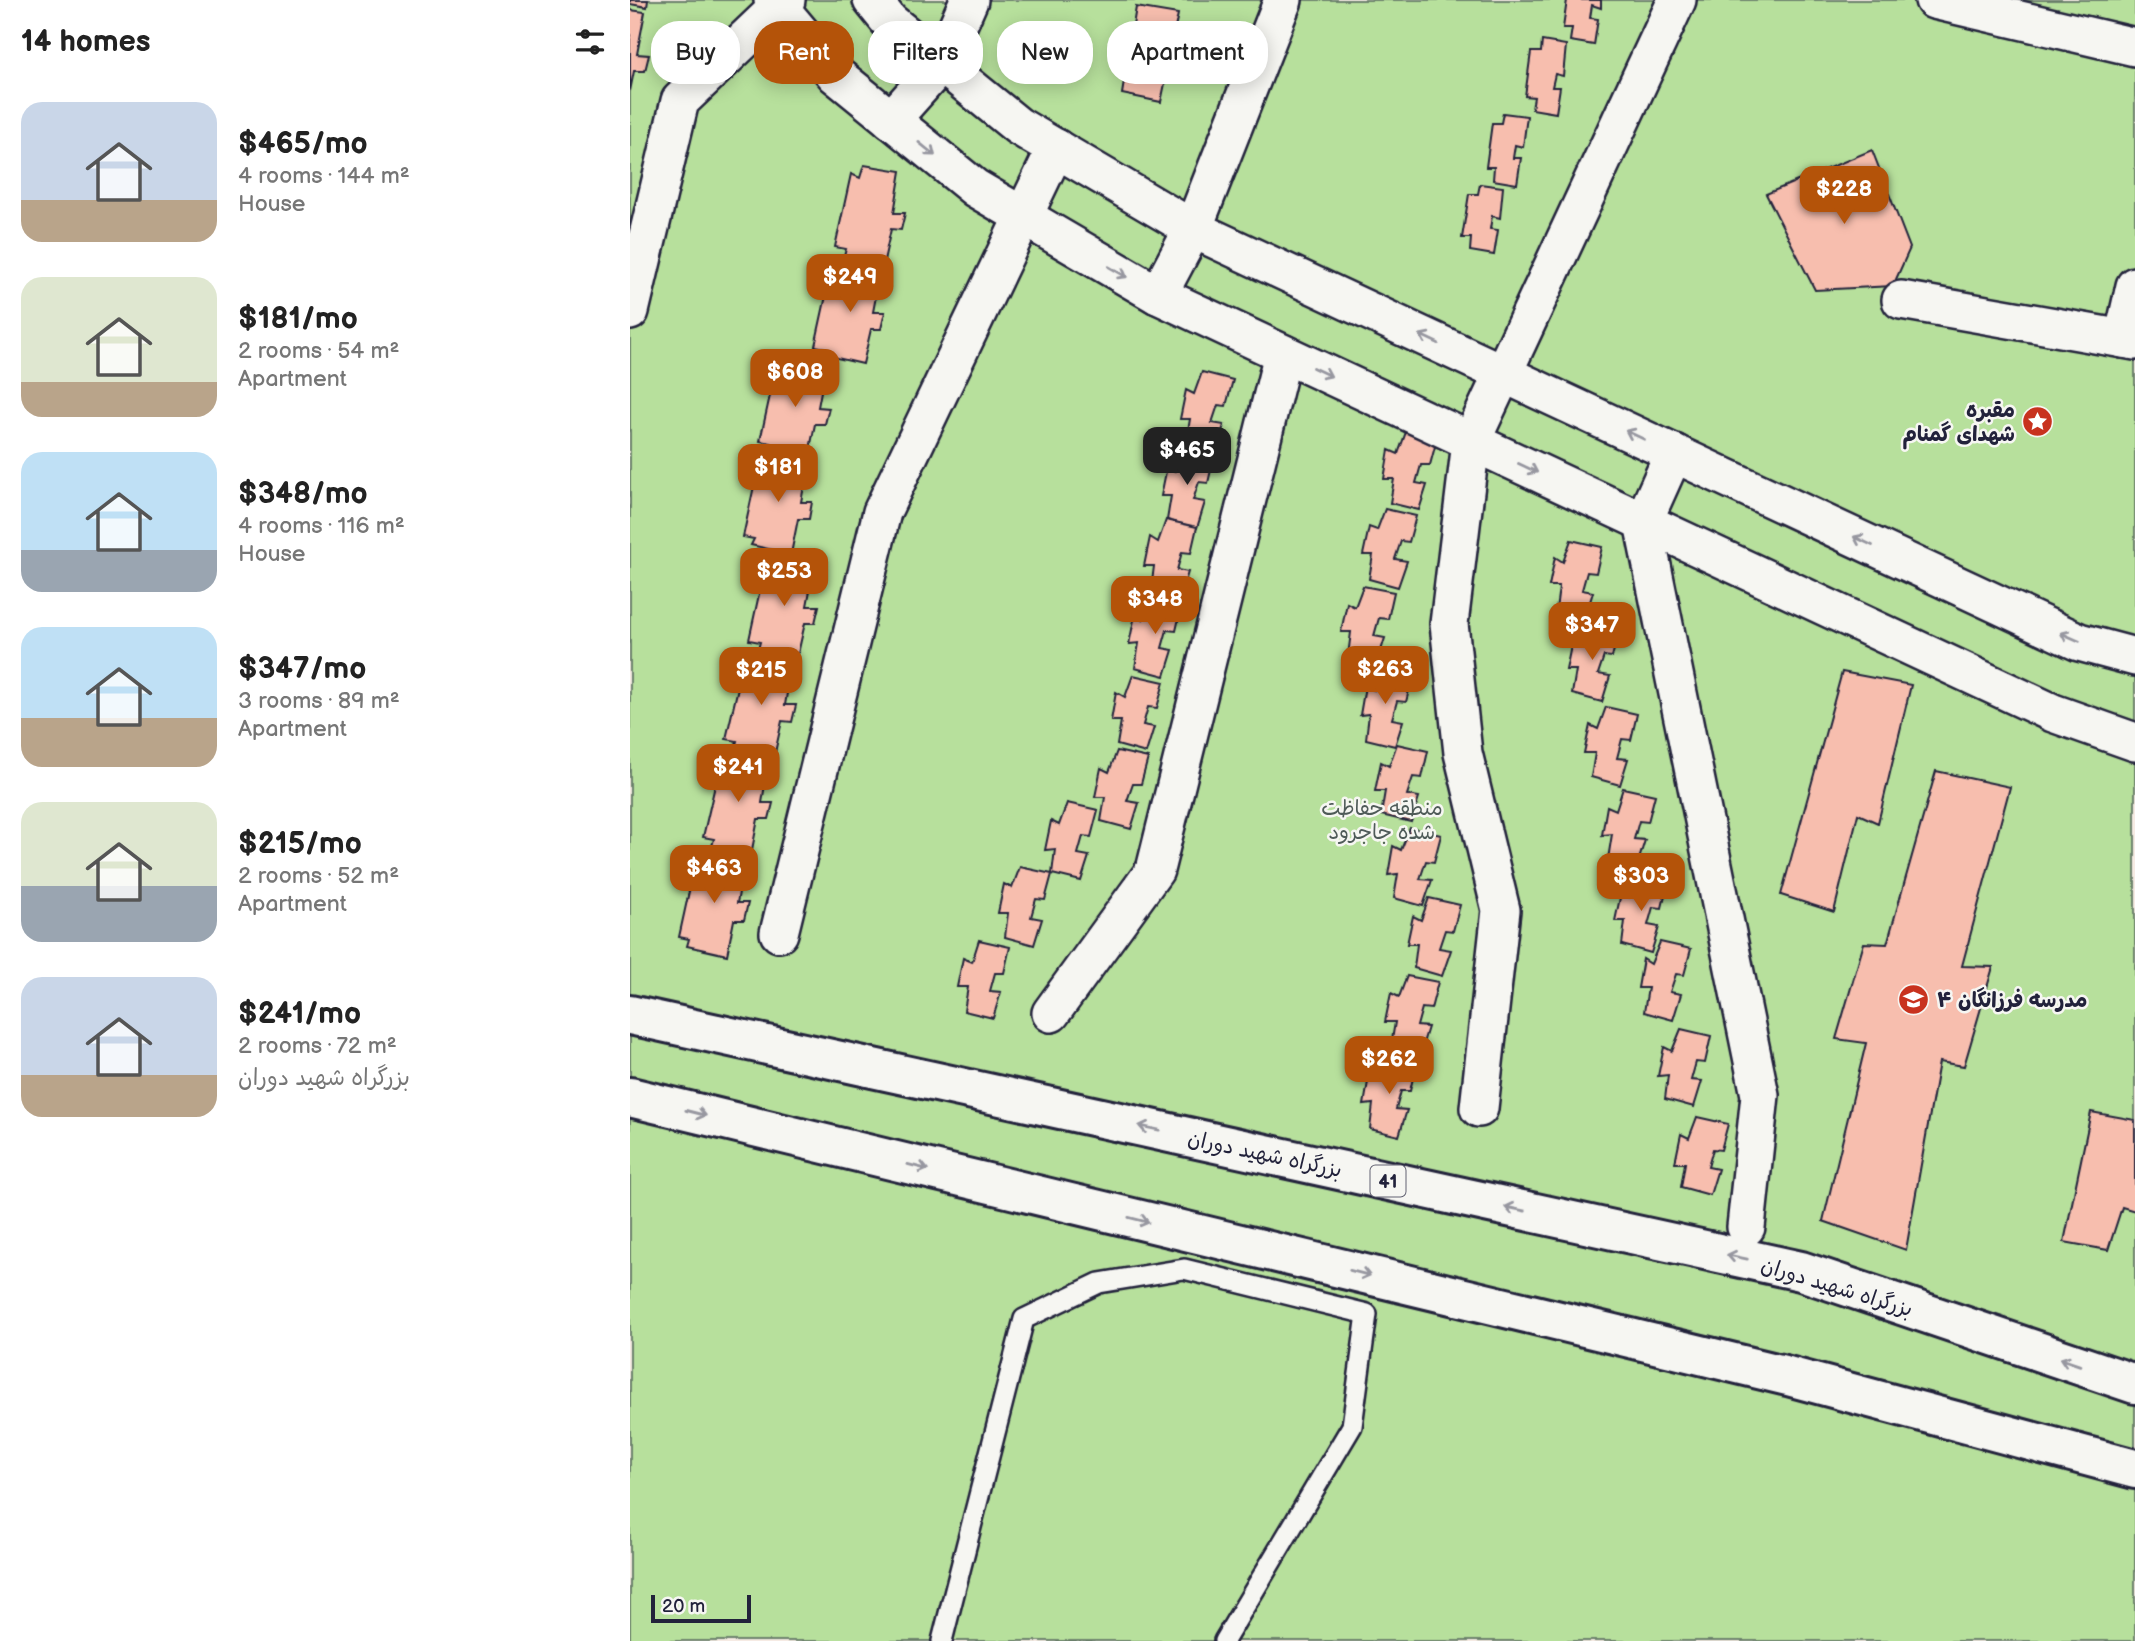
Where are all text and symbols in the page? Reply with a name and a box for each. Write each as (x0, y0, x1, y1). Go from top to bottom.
chip: Buy (651, 21, 740, 84)
chip: Rent (754, 21, 854, 84)
chip: Filters (868, 21, 983, 84)
chip: New (997, 21, 1093, 84)
chip: Apartment (1107, 21, 1268, 84)
icon: filters (571, 23, 609, 61)
text: 14 homes (21, 24, 150, 60)
text: $465/mo (238, 126, 368, 162)
icon: home (77, 130, 161, 214)
one-way arrow (918, 141, 936, 157)
text: 4 rooms · 144 m² (238, 162, 410, 190)
pin: $228 (1803, 166, 1885, 226)
text: $228 (1816, 175, 1872, 203)
text: House (238, 190, 305, 218)
pin: $249 (809, 254, 891, 314)
text: $249 (822, 263, 878, 291)
one-way arrow (1107, 266, 1128, 279)
text: $181/mo (238, 301, 358, 337)
icon: home (77, 305, 161, 389)
one-way arrow (1419, 331, 1440, 345)
text: 2 rooms · 54 m² (238, 337, 400, 365)
pin: $608 (754, 350, 836, 409)
text: $608 (766, 358, 824, 386)
text: Apartment (238, 365, 347, 393)
one-way arrow (1311, 366, 1332, 379)
place label: مقبره شهدای گمنام (1902, 398, 2015, 450)
place icon: مقبره شهدای گمنام (2021, 405, 2055, 439)
pin: $465 (1146, 428, 1228, 487)
one-way arrow (1625, 428, 1646, 441)
text: $465 (1159, 436, 1215, 464)
pin: $181 (737, 444, 819, 504)
text: $181 (754, 453, 802, 481)
one-way arrow (1517, 462, 1538, 475)
text: $348/mo (238, 476, 368, 512)
icon: home (77, 480, 161, 564)
text: 4 rooms · 116 m² (238, 512, 405, 540)
one-way arrow (1853, 534, 1874, 547)
text: House (238, 540, 305, 568)
pin: $253 (743, 548, 825, 608)
text: $253 (756, 557, 812, 585)
pin: $348 (1114, 576, 1196, 636)
text: $348 (1127, 585, 1183, 613)
pin: $347 (1551, 602, 1633, 662)
text: $347 (1565, 611, 1619, 639)
one-way arrow (2059, 630, 2081, 643)
pin: $263 (1344, 646, 1426, 706)
pin: $215 (720, 648, 802, 707)
text: $347/mo (238, 651, 366, 687)
icon: home (77, 655, 161, 739)
text: $263 (1357, 655, 1413, 683)
text: $215 (735, 656, 787, 684)
text: 3 rooms · 89 m² (238, 687, 400, 715)
text: Apartment (238, 715, 347, 743)
pin: $241 (697, 744, 779, 804)
text: $241 (713, 753, 763, 781)
park label: منطقه حفاظت شده جاجرود (1321, 796, 1443, 845)
text: $215/mo (238, 826, 362, 862)
icon: home (77, 830, 161, 914)
pin: $463 (673, 846, 755, 905)
pin: $303 (1600, 853, 1682, 913)
text: $463 (686, 854, 742, 882)
text: 2 rooms · 52 m² (238, 862, 399, 890)
text: $303 (1613, 862, 1669, 890)
text: Apartment (238, 890, 347, 918)
school or university icon: مدرسه فرزانگان ۴ (1897, 983, 1931, 1017)
place label: مدرسه فرزانگان ۴ (1937, 987, 2087, 1013)
text: $241/mo (238, 996, 361, 1032)
icon: home (77, 1005, 161, 1089)
text: 2 rooms · 72 m² (238, 1032, 397, 1060)
pin: $262 (1348, 1036, 1430, 1096)
text: $262 (1361, 1045, 1417, 1073)
text: بزرگراه شهید دوران (238, 1064, 410, 1092)
one-way arrow (684, 1107, 707, 1120)
one-way arrow (1138, 1121, 1161, 1135)
street label: بزرگراه شهید دوران (1185, 1126, 1344, 1184)
one-way arrow (906, 1161, 928, 1174)
road number: 41 (1370, 1166, 1406, 1196)
one-way arrow (1504, 1201, 1526, 1214)
one-way arrow (1127, 1214, 1150, 1227)
one-way arrow (1726, 1250, 1749, 1264)
street label: بزرگراه شهید دوران (1758, 1253, 1916, 1323)
one-way arrow (1348, 1267, 1371, 1280)
one-way arrow (2060, 1355, 2082, 1367)
scale bar (651, 1592, 751, 1624)
text: 20 m (662, 1595, 705, 1618)

